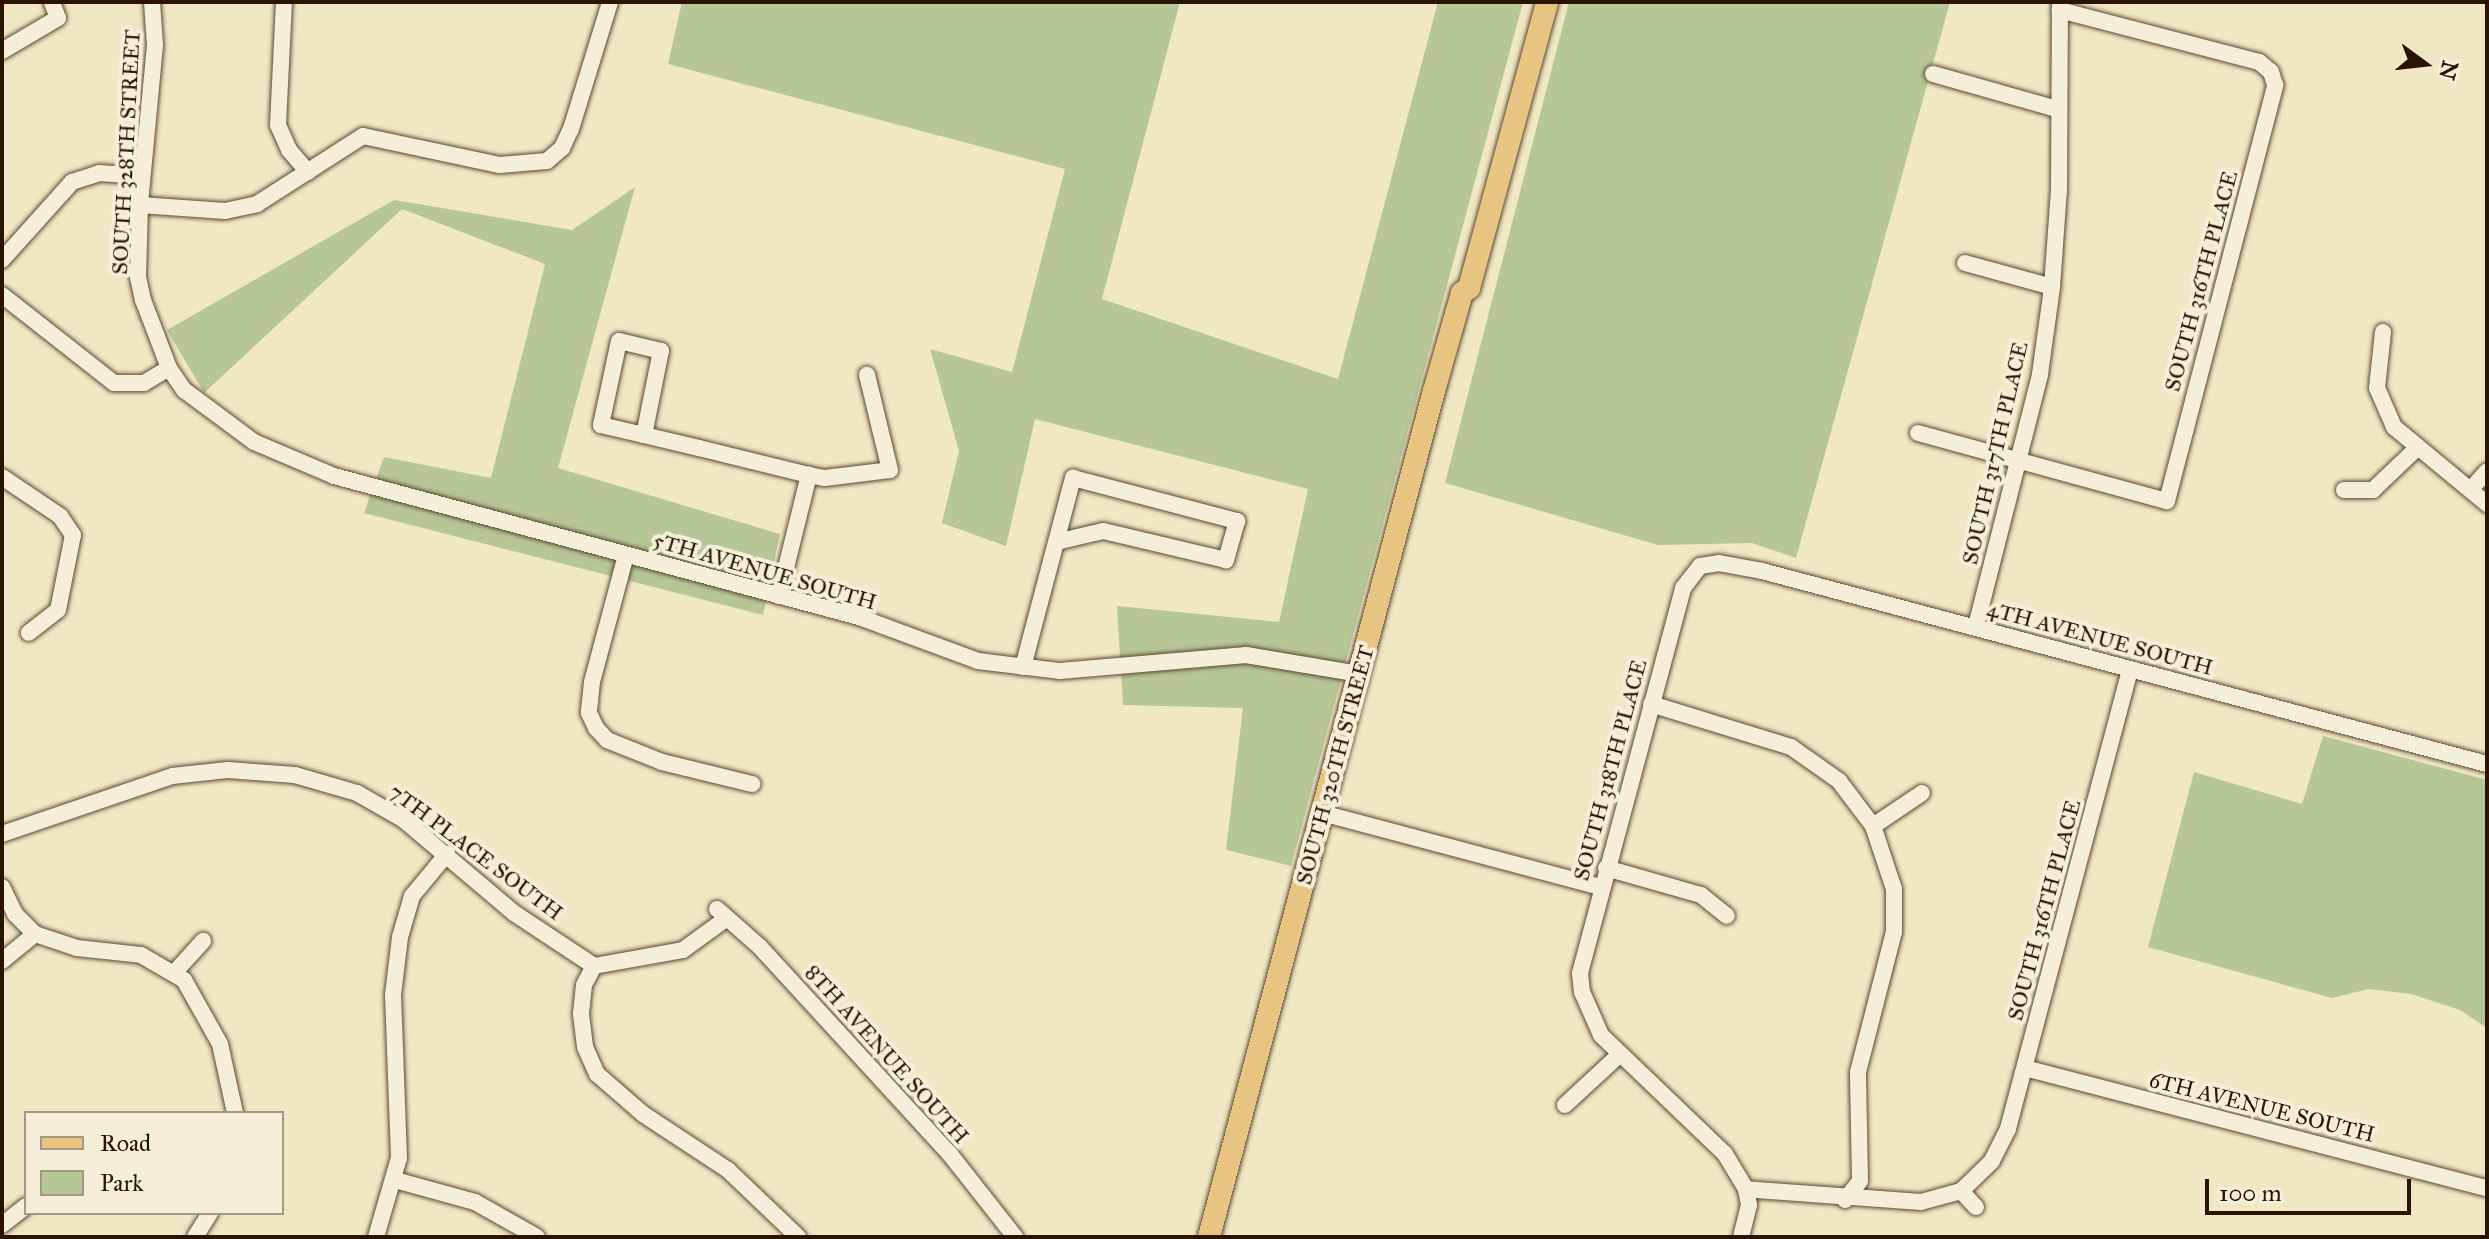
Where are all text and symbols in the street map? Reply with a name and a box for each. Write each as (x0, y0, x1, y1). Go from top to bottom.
north arrow (2385, 24, 2465, 104)
street label: SOUTH 328TH STREET (106, 29, 146, 275)
text: N (2433, 58, 2464, 83)
street label: SOUTH 316TH PLACE (2159, 168, 2243, 394)
street label: SOUTH 317TH PLACE (1956, 339, 2034, 567)
street label: 5TH AVENUE SOUTH (651, 527, 879, 615)
street label: 4TH AVENUE SOUTH (1984, 595, 2216, 681)
street label: SOUTH 320TH STREET (1290, 643, 1380, 887)
street label: SOUTH 318TH PLACE (1568, 656, 1652, 884)
street label: 7TH PLACE SOUTH (384, 778, 568, 926)
street label: SOUTH 316TH PLACE (2002, 797, 2086, 1023)
street label: 8TH AVENUE SOUTH (800, 959, 974, 1149)
street label: 6TH AVENUE SOUTH (2146, 1066, 2378, 1148)
legend (24, 1111, 284, 1215)
text: Road (100, 1128, 151, 1158)
scale bar (2209, 1163, 2415, 1213)
text: Park (100, 1168, 143, 1198)
text: 100 m (2219, 1178, 2282, 1208)

